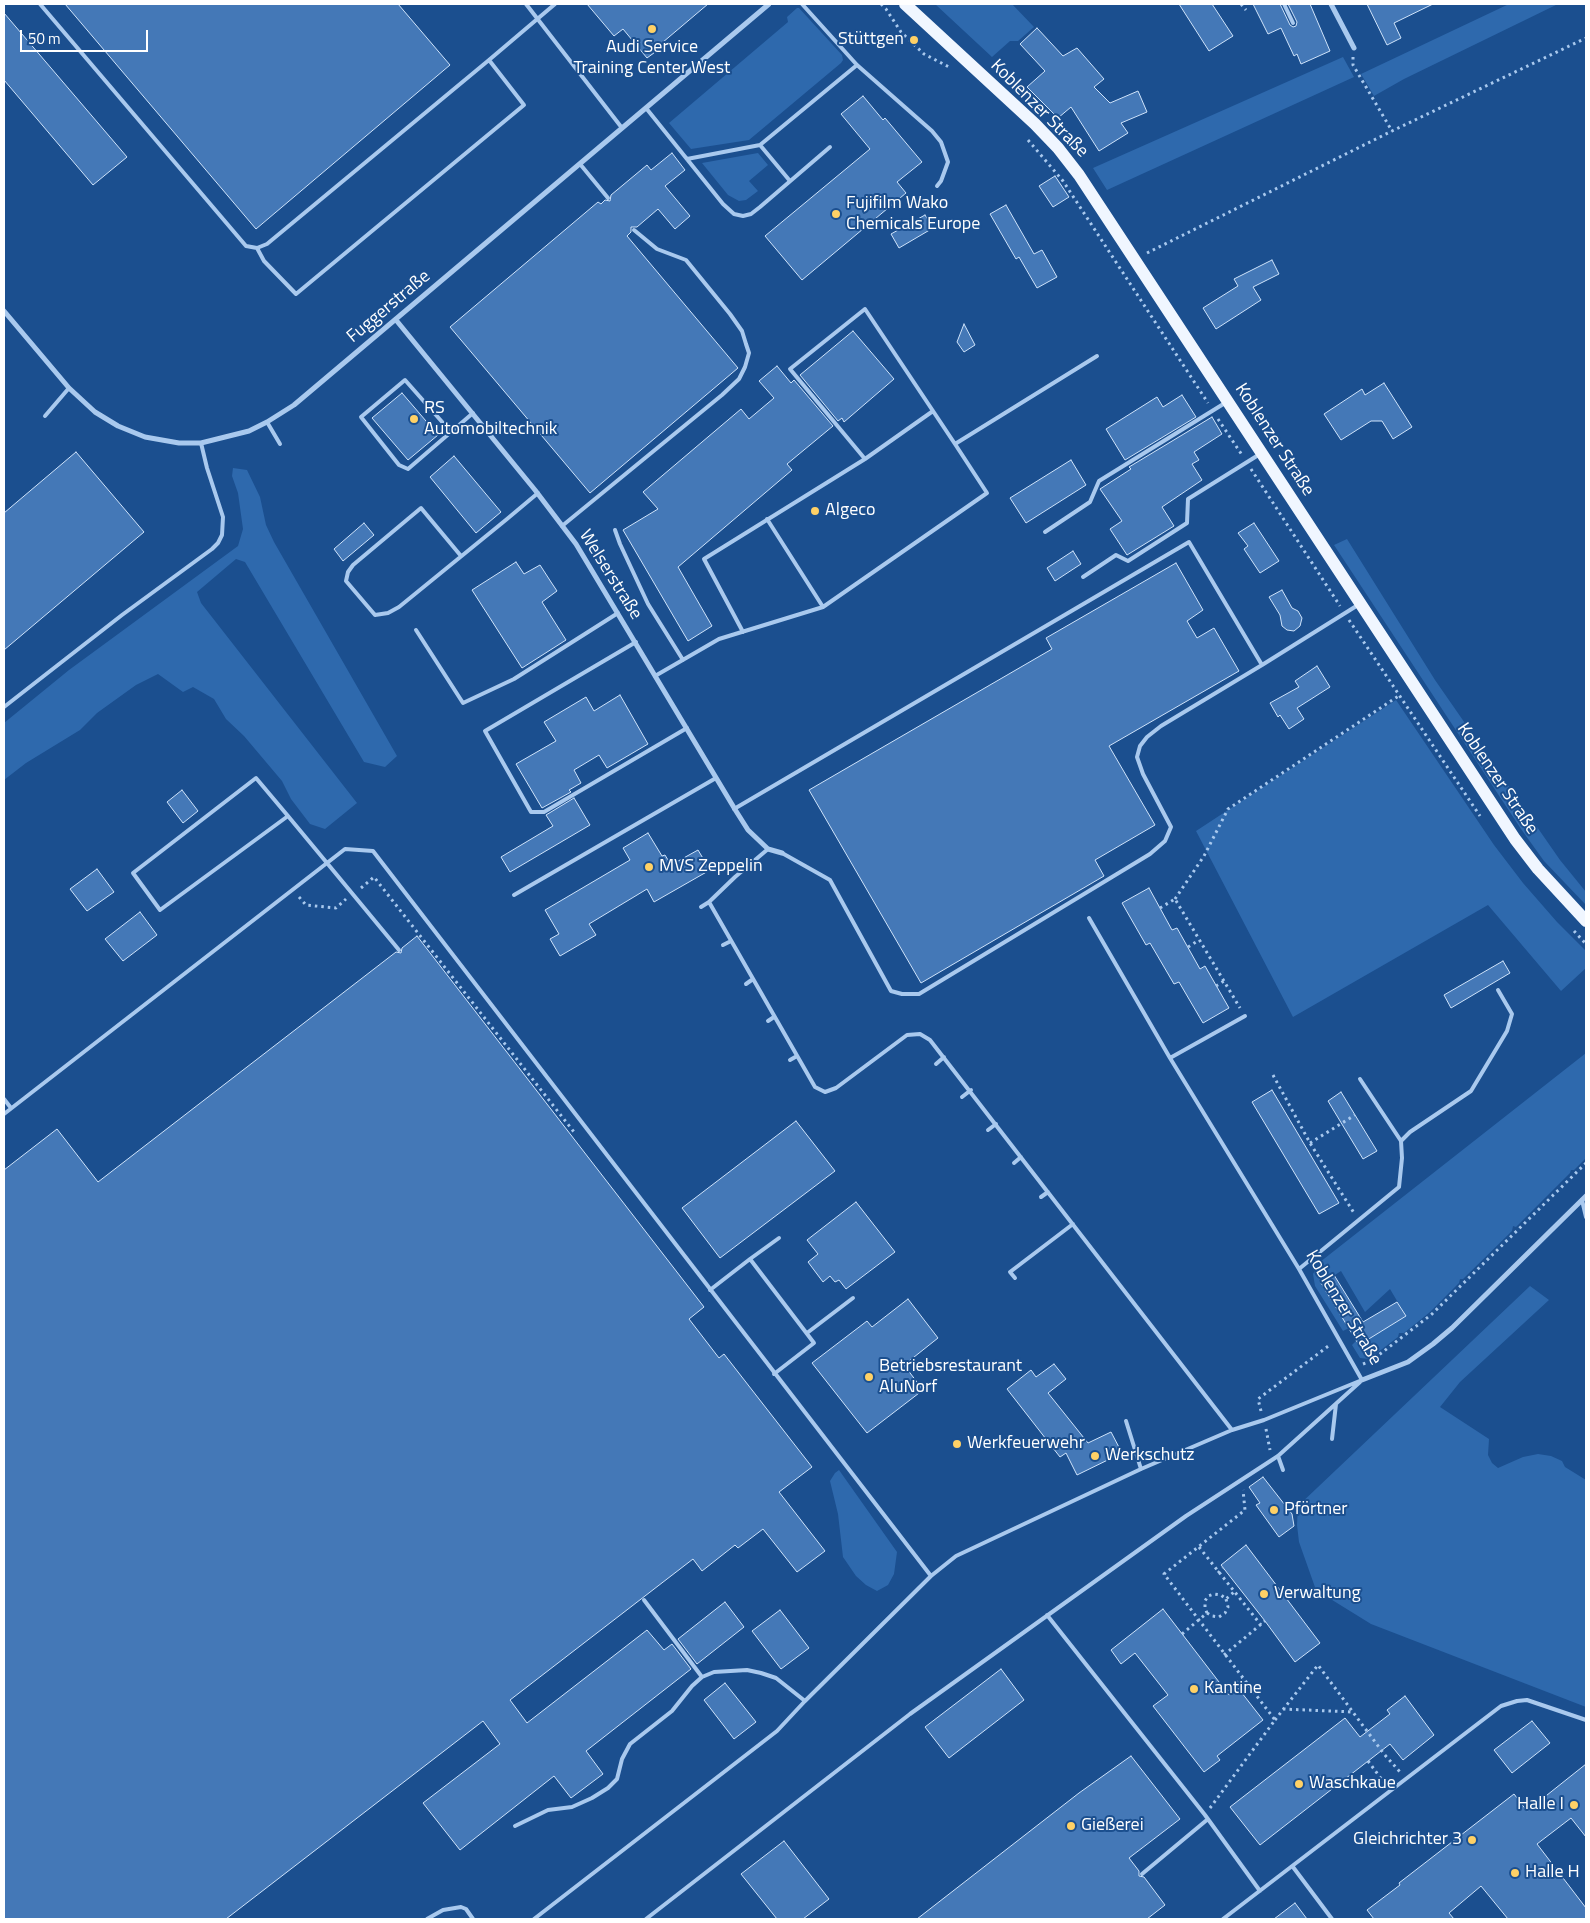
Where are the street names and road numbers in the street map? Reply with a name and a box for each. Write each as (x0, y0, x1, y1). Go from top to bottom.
street label: Koblenzer Straße (985, 55, 1093, 163)
street label: Fuggerstraße (343, 266, 435, 348)
street label: Koblenzer Straße (1230, 380, 1318, 500)
street label: Welserstraße (574, 526, 646, 624)
street label: Koblenzer Straße (1452, 719, 1542, 839)
street label: Koblenzer Straße (1300, 1247, 1386, 1369)

